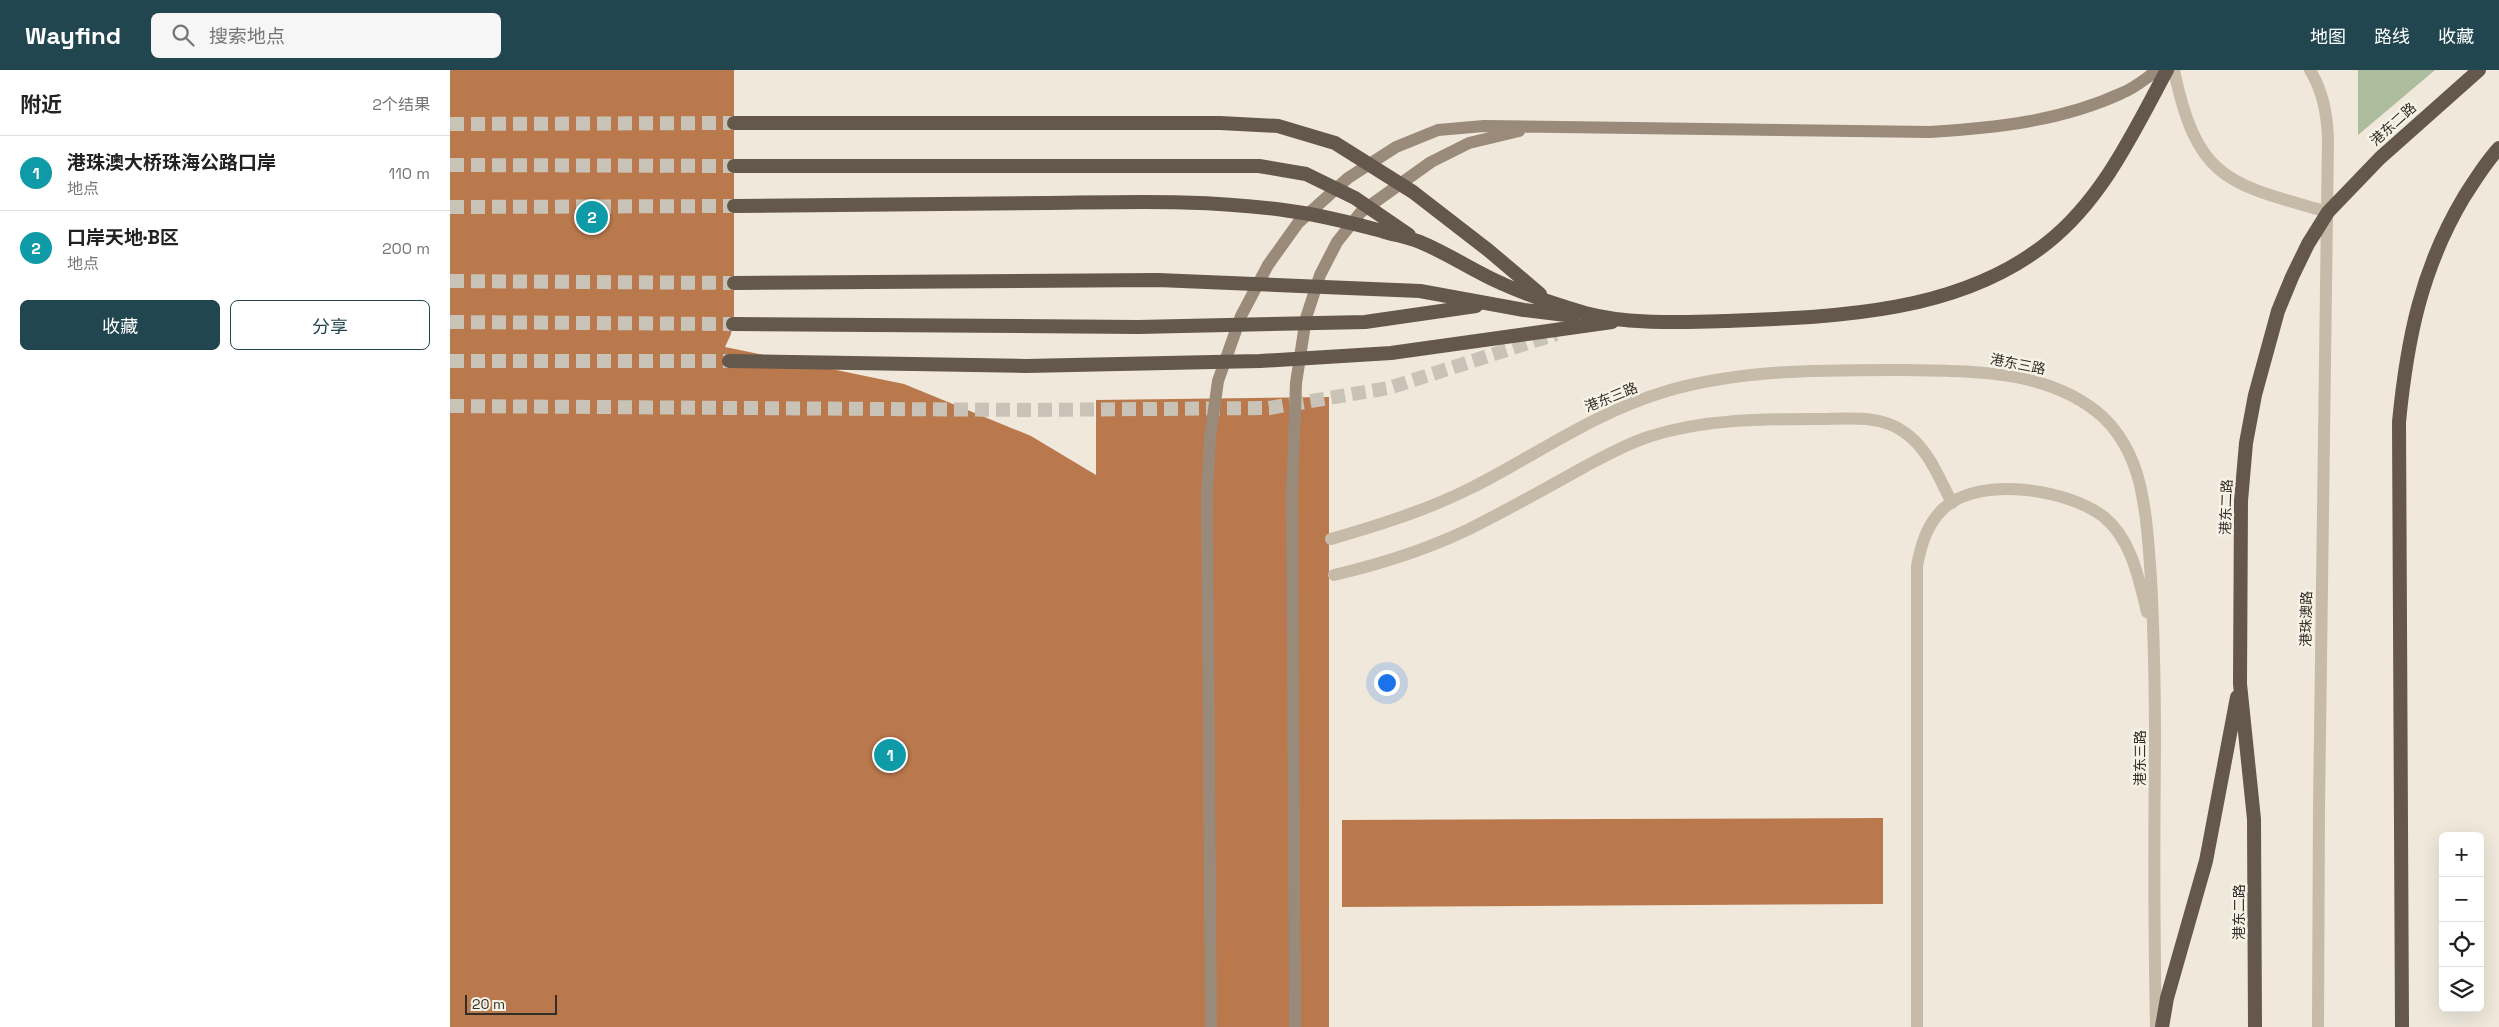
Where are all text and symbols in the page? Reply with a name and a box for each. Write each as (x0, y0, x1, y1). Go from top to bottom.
search box (151, 13, 501, 58)
text: Wayfind (25, 20, 121, 51)
icon: search (169, 21, 197, 49)
text: 搜索地点 (209, 24, 285, 49)
text: 地图 (2310, 25, 2346, 48)
text: 路线 (2374, 25, 2410, 48)
text: 收藏 (2438, 25, 2474, 48)
text: 附近 (20, 91, 62, 118)
text: 2个结果 (372, 94, 430, 115)
street label: 港东二路 (2366, 99, 2420, 149)
text: 港珠澳大桥珠海公路口岸 (67, 150, 276, 175)
text: 1 (32, 163, 40, 184)
text: 110 m (388, 163, 430, 184)
text: 地点 (67, 178, 99, 199)
pin: 2 (576, 198, 608, 236)
text: 口岸天地·B区 (67, 225, 179, 250)
text: 2 (31, 238, 41, 259)
text: 200 m (382, 238, 430, 259)
text: 地点 (67, 253, 99, 274)
button: 收藏 (20, 300, 220, 350)
button: 分享 (230, 300, 430, 350)
street label: 港东三路 (1989, 350, 2047, 378)
street label: 港东三路 (1582, 378, 1640, 416)
street label: 港东二路 (2216, 479, 2236, 535)
street label: 港珠澳路 (2297, 591, 2315, 647)
your location (1374, 670, 1400, 696)
street label: 港东三路 (2131, 730, 2149, 786)
pin: 1 (874, 736, 906, 774)
map controls (2439, 832, 2484, 1012)
button: + (2439, 832, 2484, 877)
button: − (2439, 877, 2484, 922)
street label: 港东二路 (2230, 884, 2248, 940)
button: locate (2439, 922, 2484, 967)
button: layers (2439, 967, 2484, 1012)
scale bar (465, 992, 558, 1015)
text: 20 m (472, 995, 505, 1013)

